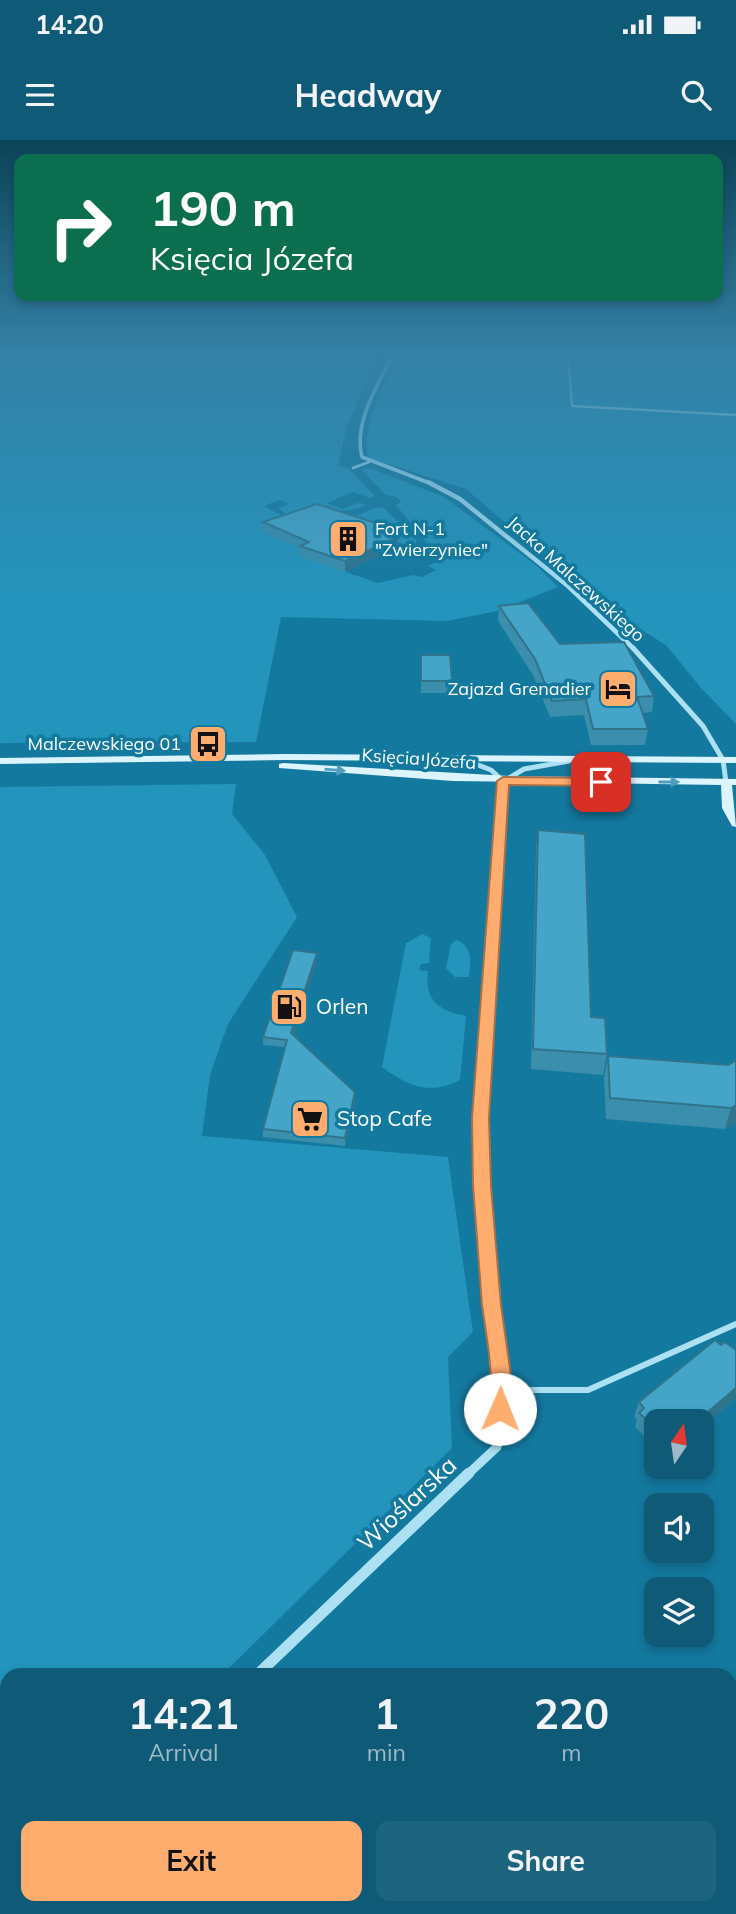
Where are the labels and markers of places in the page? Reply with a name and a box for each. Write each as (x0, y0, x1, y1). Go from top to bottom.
place label: Fort N-1 "Zwierzyniec" (375, 517, 488, 561)
building icon: Fort N-1 "Zwierzyniec" (327, 518, 369, 560)
hotel icon: Zajazd Grenadier (597, 668, 639, 710)
place label: Zajazd Grenadier (448, 677, 591, 700)
bus stop icon: Malczewskiego 01 (187, 723, 229, 765)
place label: Malczewskiego 01 (28, 732, 181, 755)
pin (571, 752, 631, 812)
fuel station icon: Orlen (268, 986, 310, 1028)
place label: Orlen (316, 993, 369, 1019)
supermarket icon: Stop Cafe (289, 1098, 331, 1140)
place label: Stop Cafe (337, 1105, 432, 1131)

